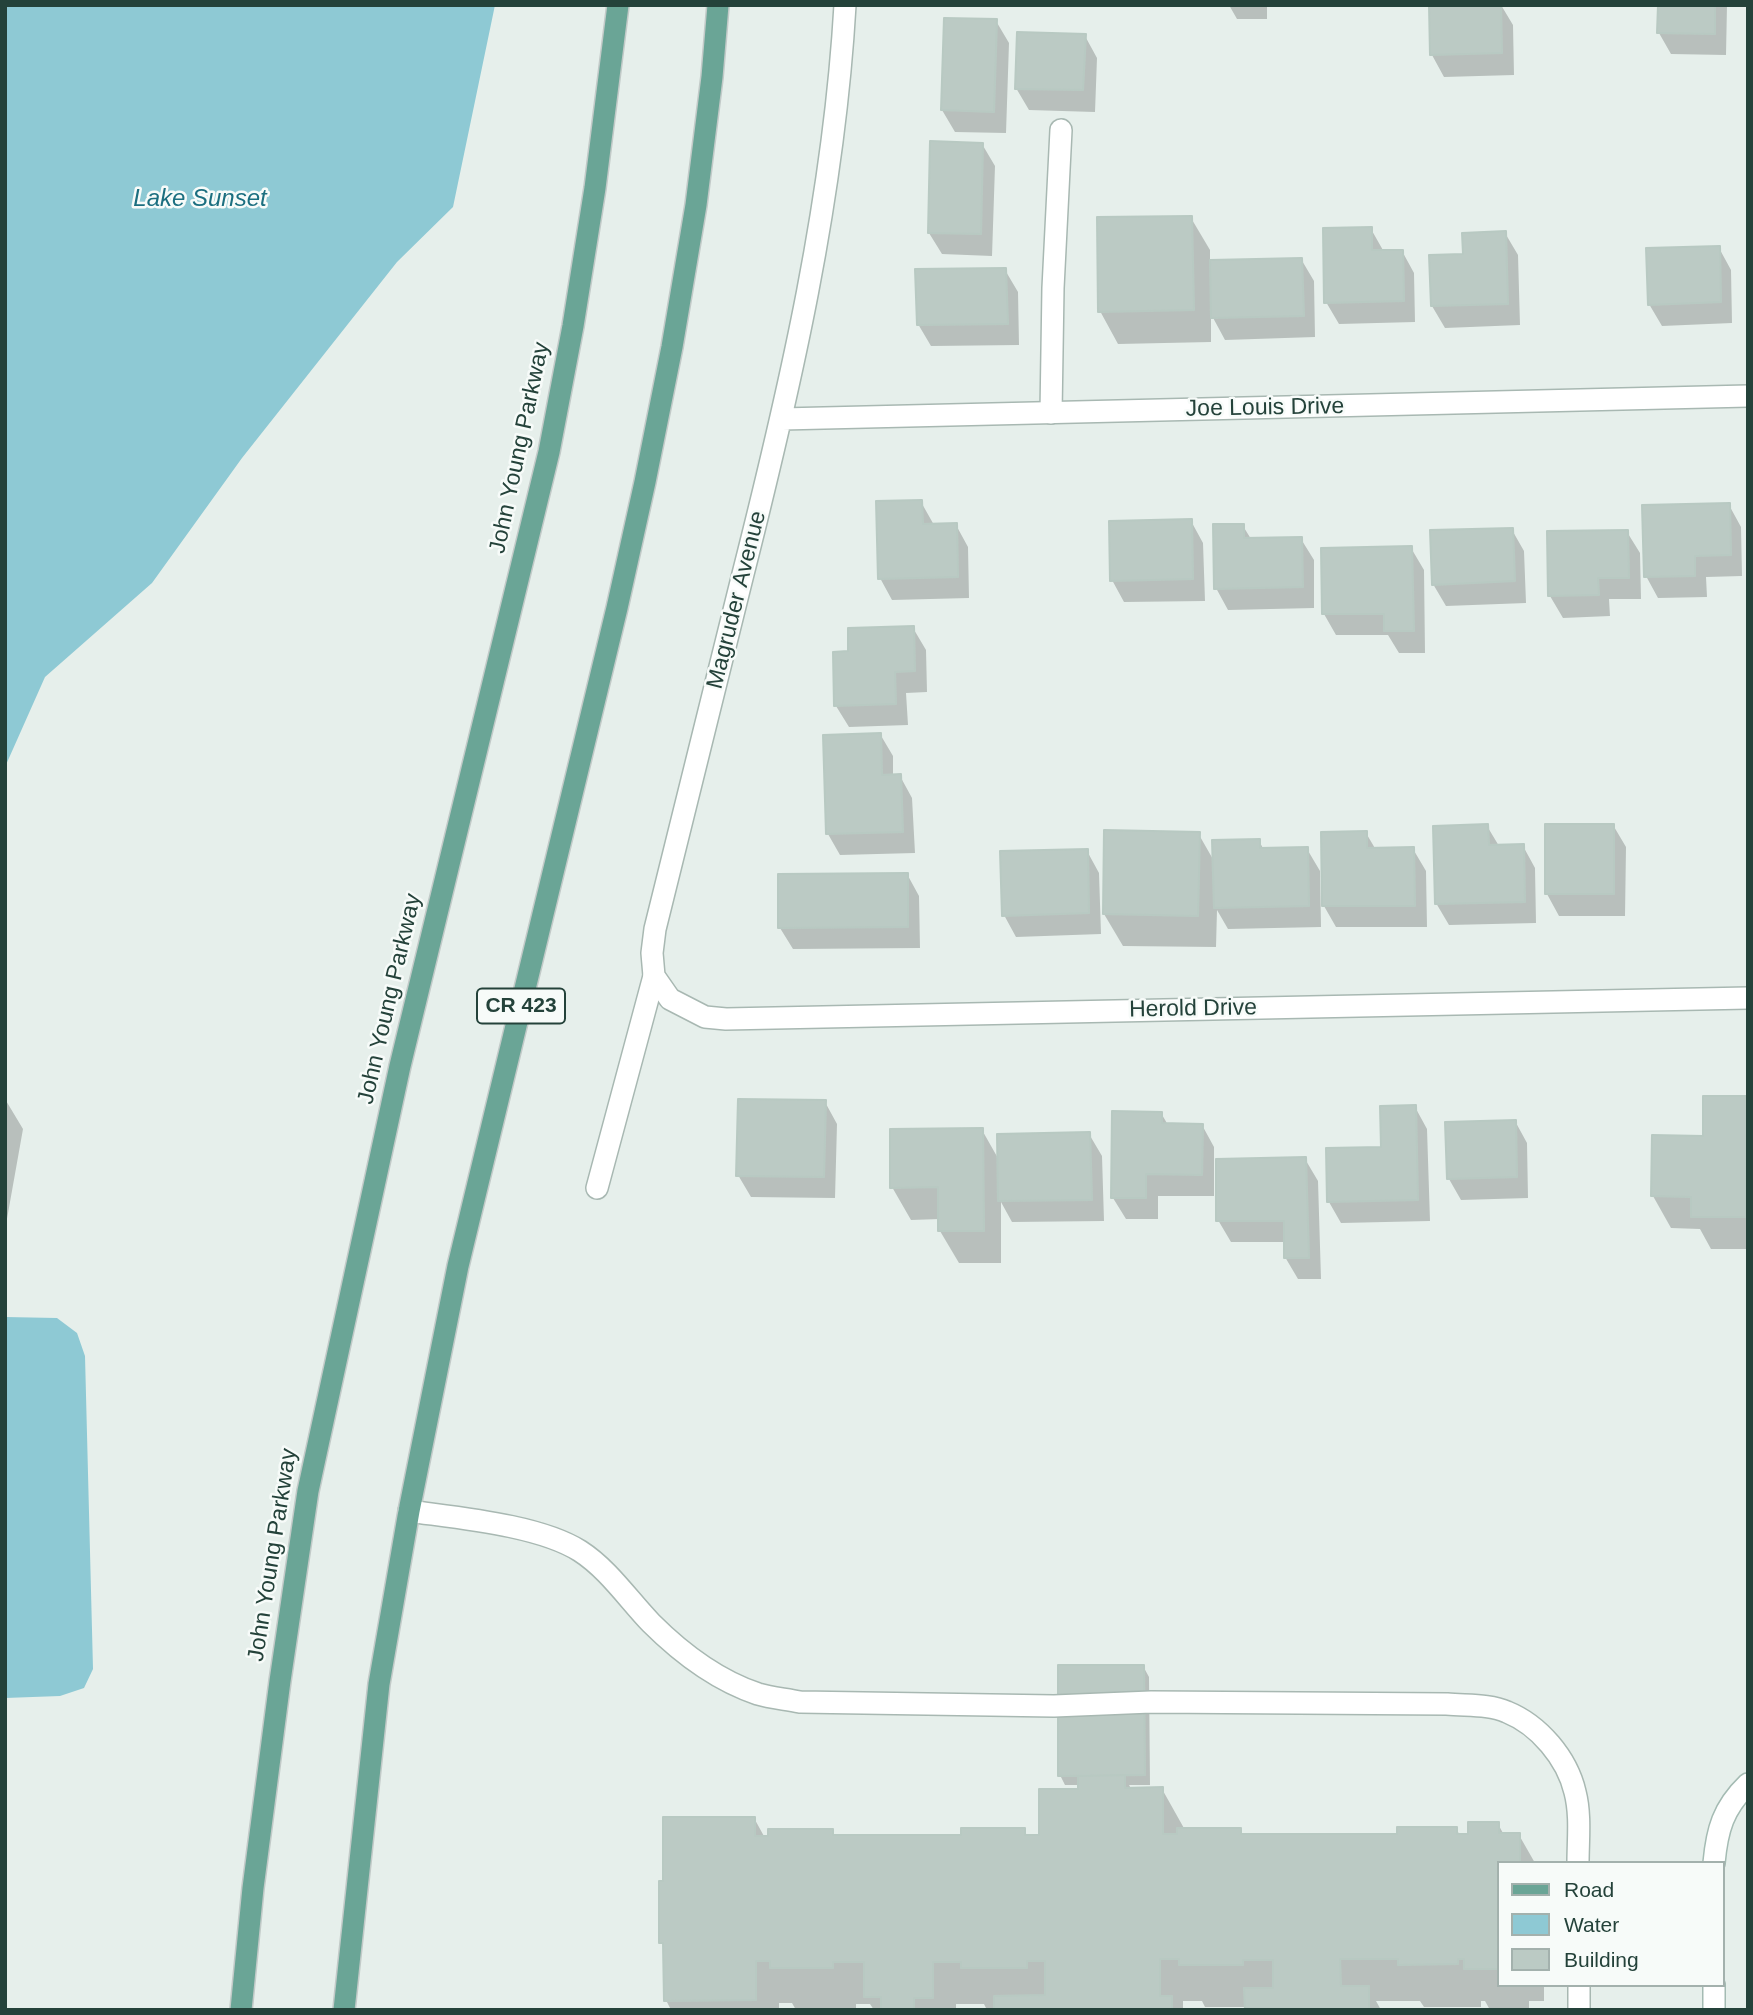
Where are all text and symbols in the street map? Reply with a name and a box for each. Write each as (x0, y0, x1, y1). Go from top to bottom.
water label: Lake Sunset (133, 185, 267, 213)
street label: John Young Parkway (484, 340, 556, 556)
street label: Joe Louis Drive (1186, 393, 1344, 423)
street label: Magruder Avenue (702, 508, 772, 692)
street label: John Young Parkway (352, 891, 428, 1107)
road number: CR 423 (477, 988, 565, 1024)
street label: Herold Drive (1129, 994, 1257, 1024)
street label: John Young Parkway (243, 1447, 303, 1663)
legend (1498, 1861, 1725, 1987)
text: Road (1564, 1878, 1614, 1901)
text: Water (1564, 1913, 1619, 1936)
text: Building (1564, 1948, 1639, 1971)

